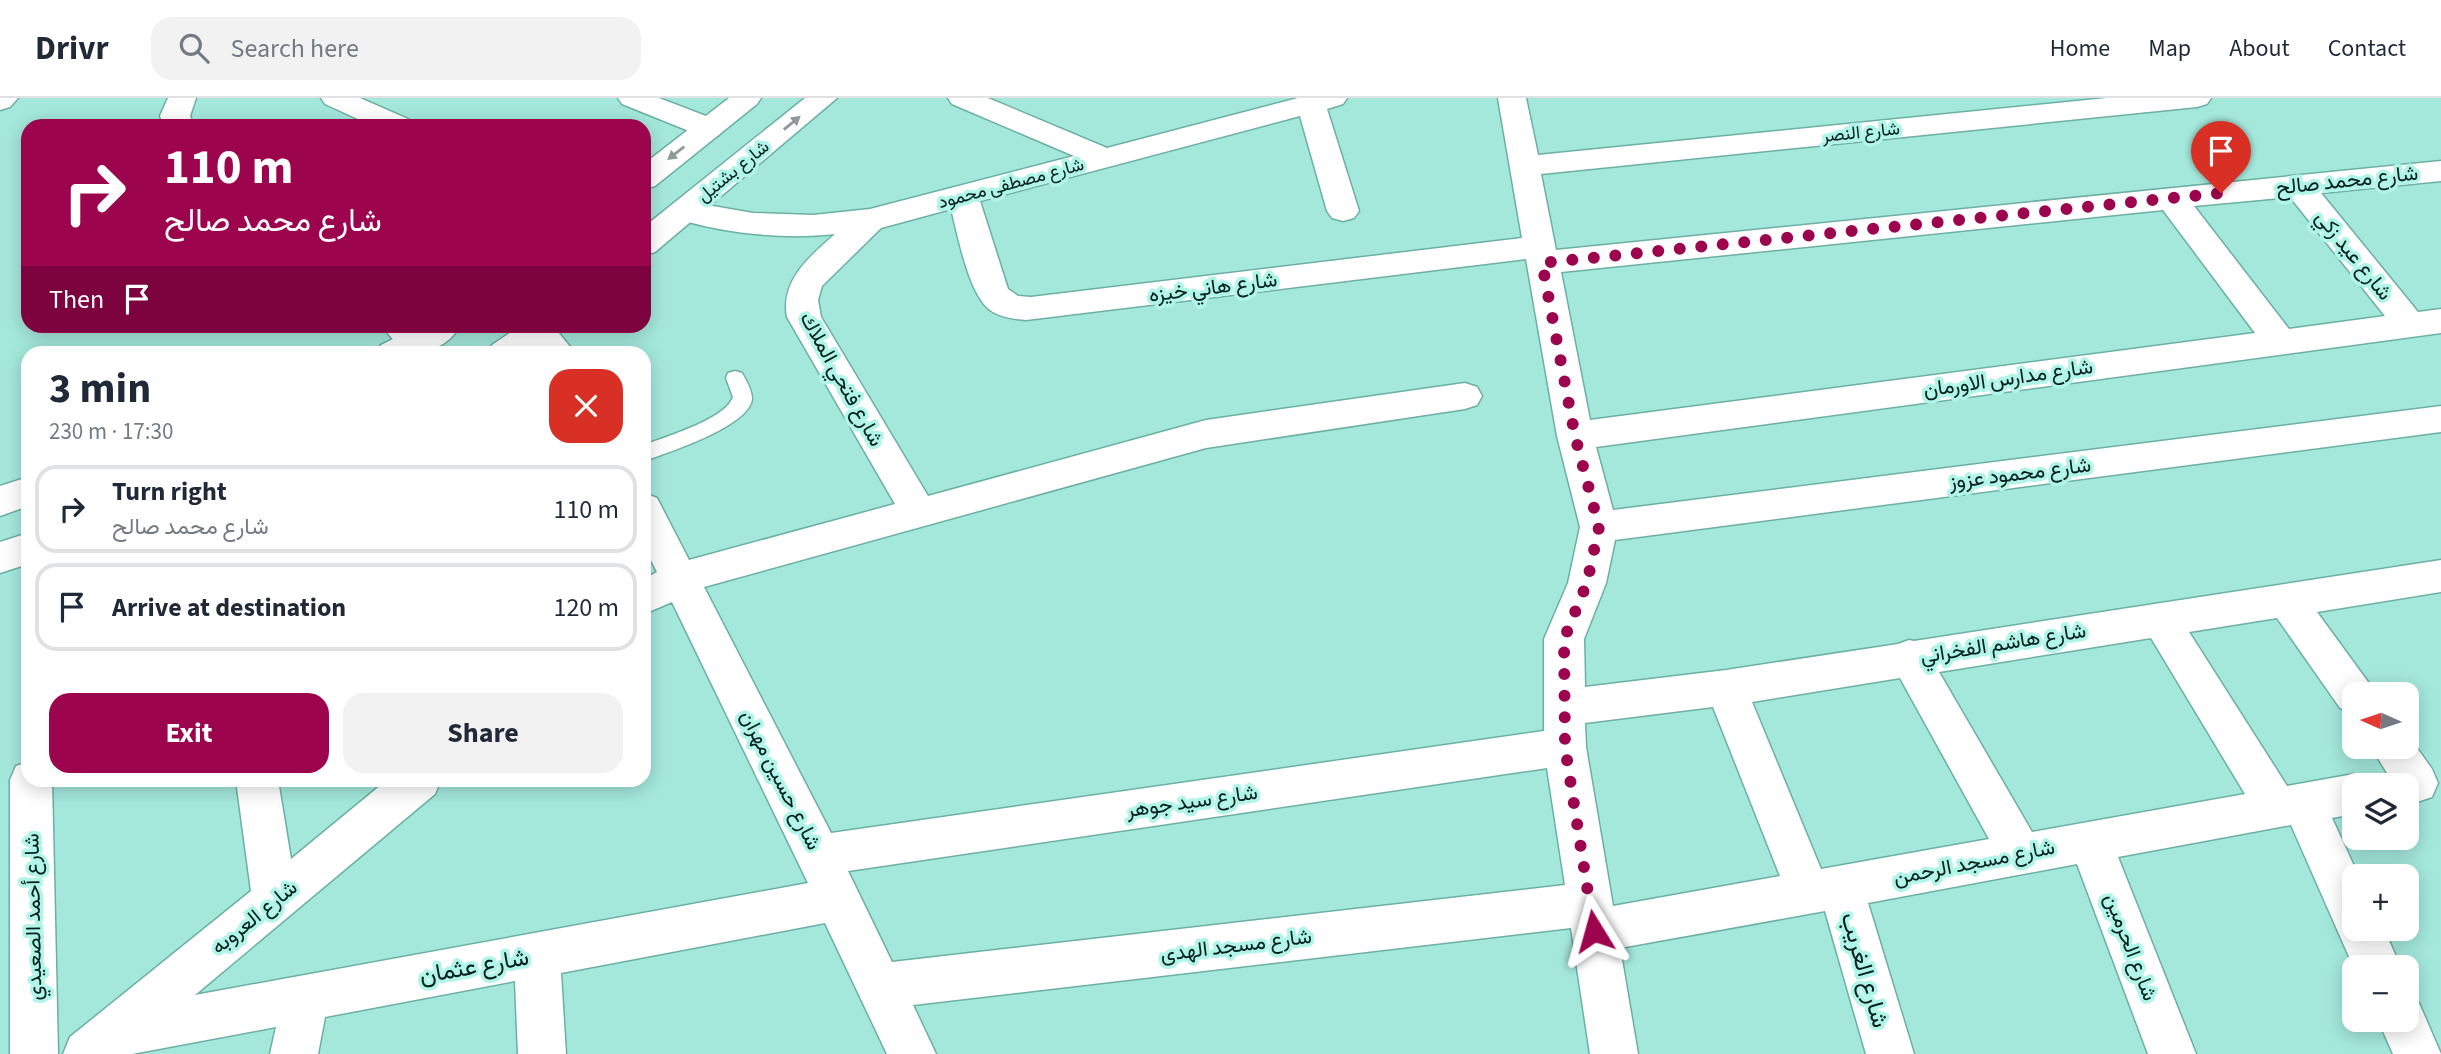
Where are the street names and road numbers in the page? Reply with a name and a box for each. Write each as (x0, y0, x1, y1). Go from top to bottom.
street label: شارع النصر (1820, 116, 1901, 149)
street label: شارع بشتيل (692, 135, 775, 208)
street label: شارع مصطفى محمود (935, 152, 1087, 215)
street label: شارع محمد صالح (2274, 158, 2420, 202)
street label: شارع عيد زكي (2307, 203, 2400, 308)
street label: شارع هاني خيزه (1147, 264, 1279, 312)
street label: شارع فتحي الملاك (791, 306, 891, 453)
street label: شارع مدارس الاورمان (1921, 351, 2095, 405)
street label: شارع محمود عزوز (1946, 449, 2093, 497)
street label: شارع هاشم الفخراني (1918, 615, 2088, 673)
street label: شارع حسين مهران (733, 705, 829, 855)
street label: شارع سيد جوهر (1124, 777, 1259, 825)
street label: شارع مسجد الرحمن (1891, 832, 2057, 892)
street label: شارع أحمد الصعيدي (17, 833, 51, 1001)
street label: شارع العروبه (204, 873, 304, 961)
street label: شارع الحرمين (2097, 889, 2165, 1005)
street label: شارع الغريب (1831, 908, 1898, 1032)
street label: شارع مسجد الهدى (1159, 921, 1313, 969)
street label: شارع عثمان (417, 940, 532, 993)

